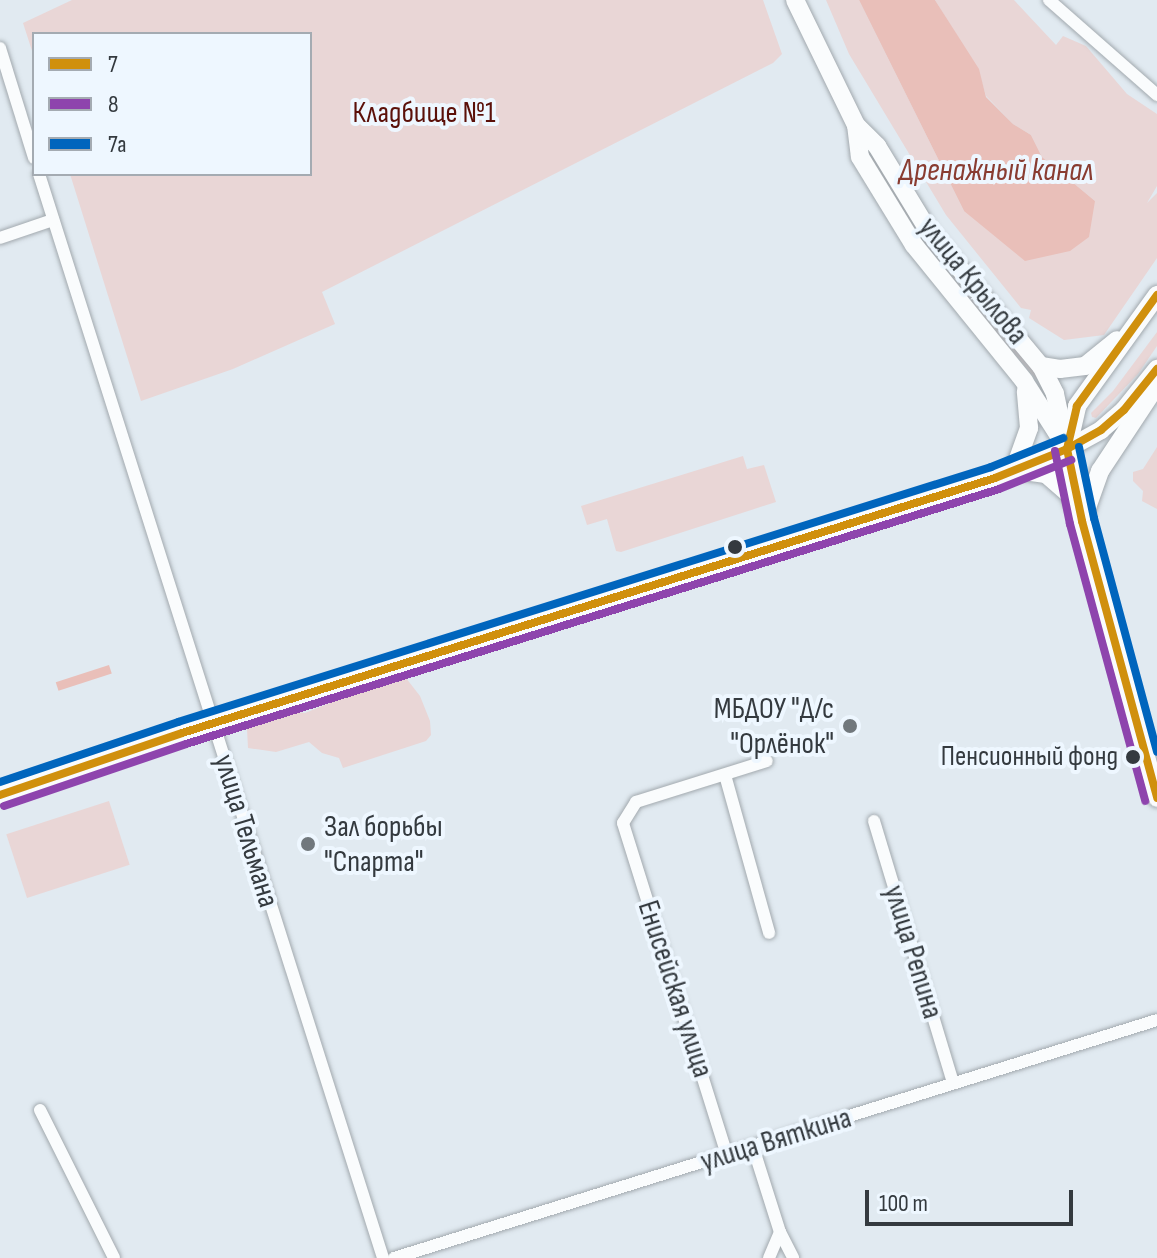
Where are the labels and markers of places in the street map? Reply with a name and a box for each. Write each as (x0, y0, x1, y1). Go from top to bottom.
unlabelled marker (727, 539, 743, 555)
place label: МБДОУ "Д/с "Орлёнок" (714, 691, 834, 762)
marker: МБДОУ "Д/с "Орлёнок" (841, 717, 859, 735)
place label: Пенсионный фонд (941, 740, 1118, 774)
marker: Пенсионный фонд (1125, 749, 1141, 765)
place label: Зал борьбы "Спарта" (324, 809, 443, 880)
marker: Зал борьбы "Спарта" (299, 835, 317, 853)

